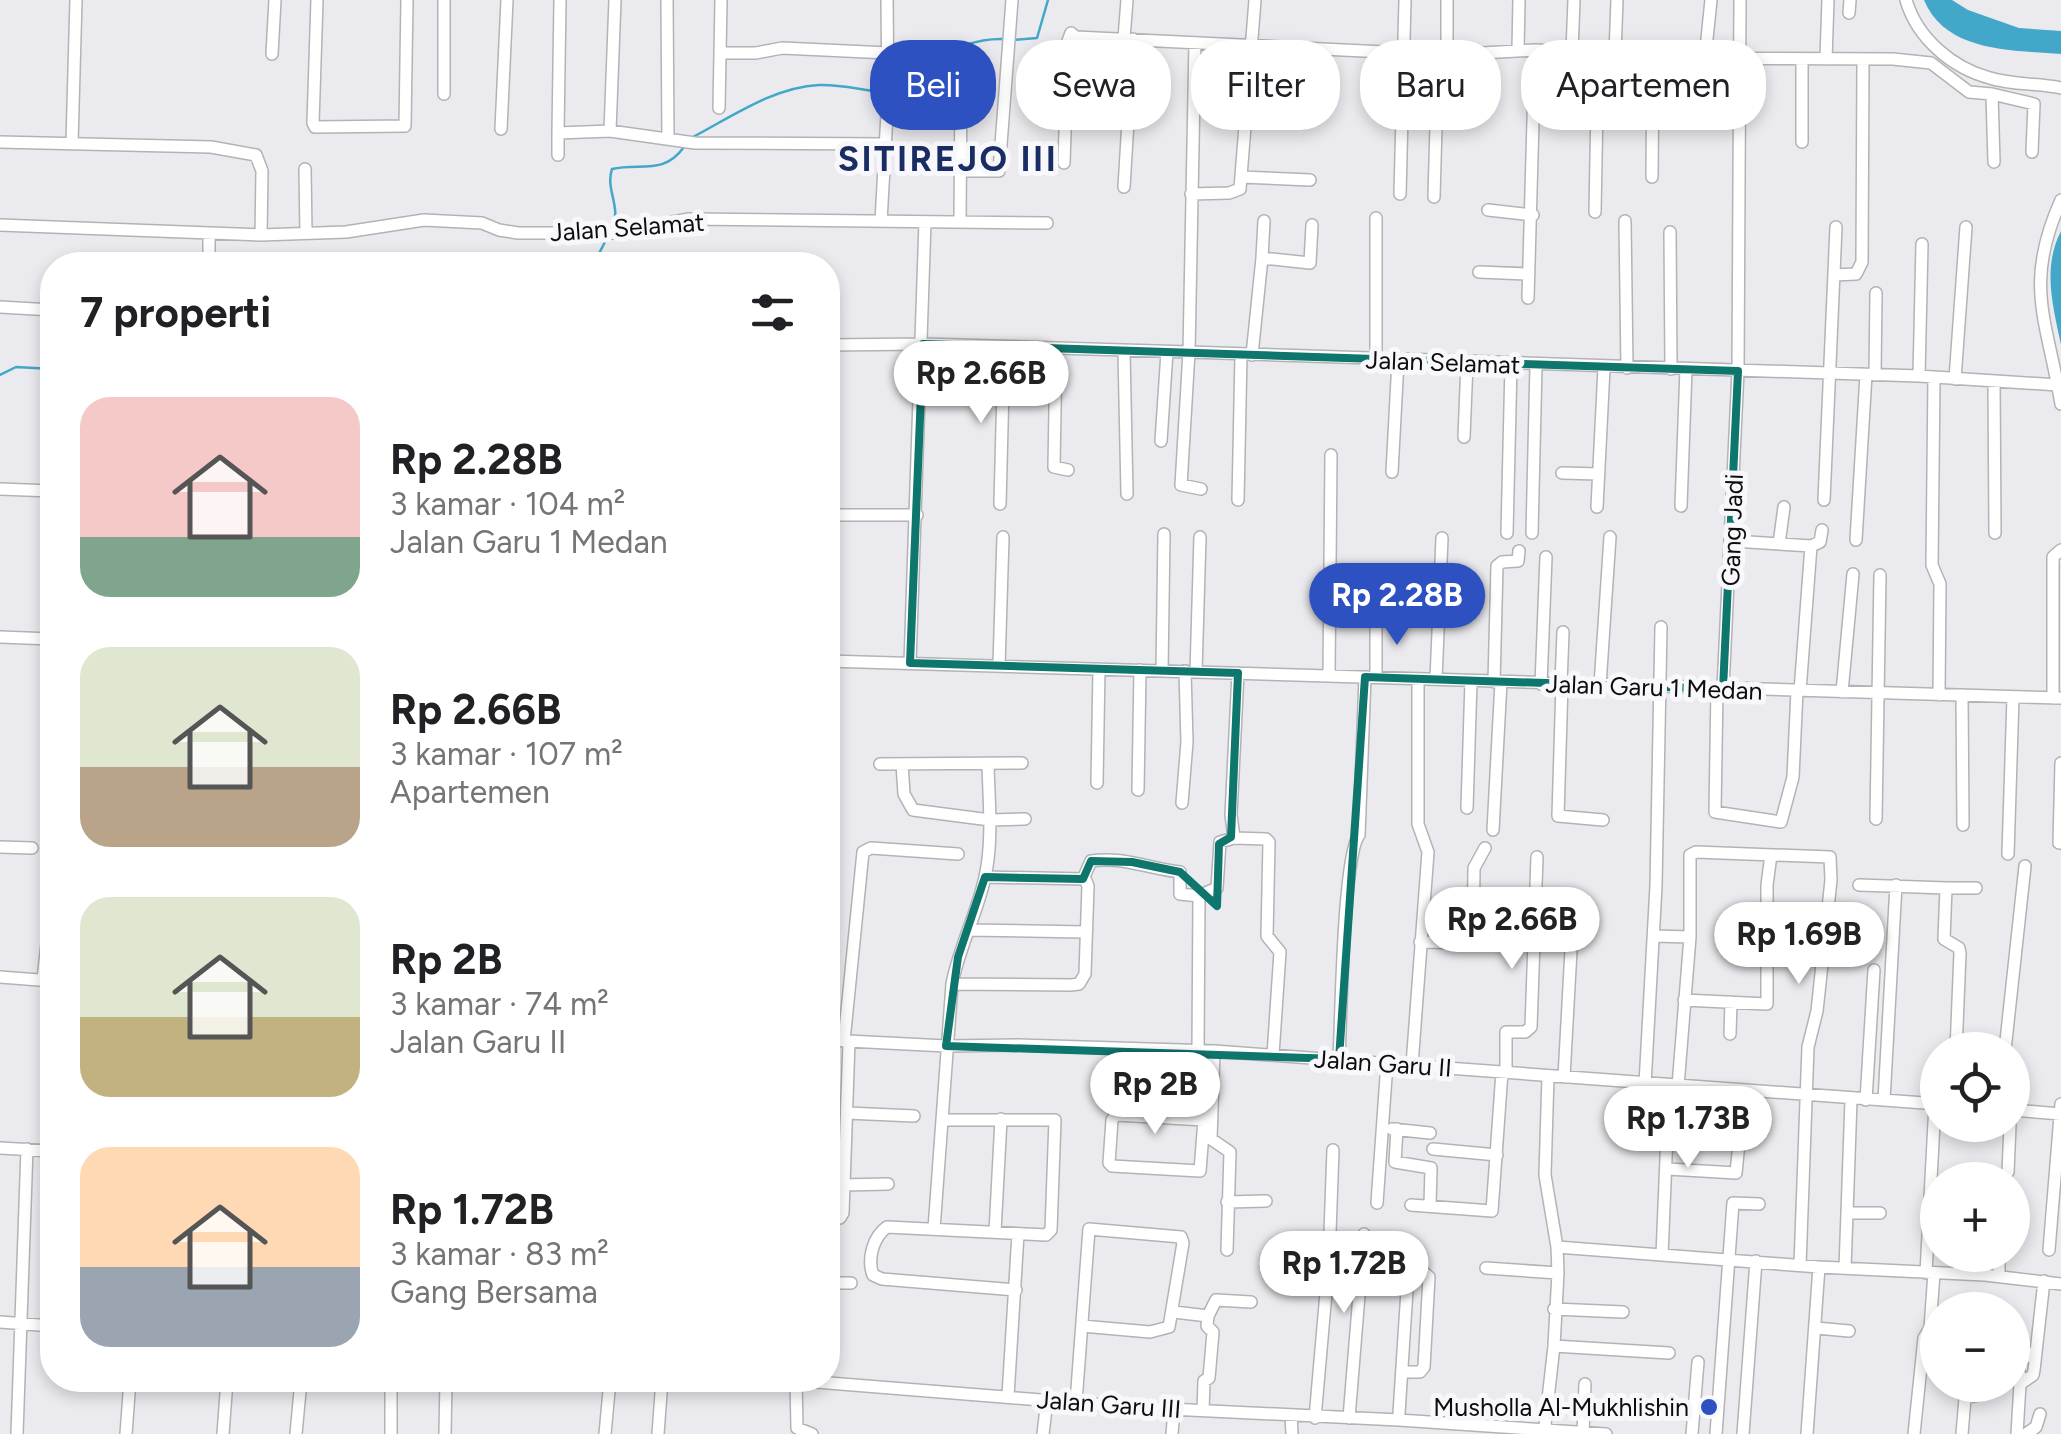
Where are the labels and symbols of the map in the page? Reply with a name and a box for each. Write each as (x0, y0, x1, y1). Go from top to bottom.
district label: SITIREJO III (838, 138, 1058, 180)
street label: Jalan Selamat (549, 207, 705, 247)
pin: Rp 2.66B (878, 341, 1084, 426)
street label: Jalan Selamat (1365, 344, 1521, 380)
street label: Gang Jadi (1715, 473, 1749, 587)
pin: Rp 2.28B (1294, 563, 1500, 648)
street label: Jalan Garu 1 Medan (1545, 668, 1763, 706)
pin: Rp 2.66B (1409, 887, 1615, 972)
pin: Rp 1.69B (1696, 902, 1902, 987)
street label: Jalan Garu II (1313, 1043, 1453, 1083)
pin: Rp 2B (1085, 1052, 1225, 1137)
pin: Rp 1.73B (1585, 1086, 1791, 1171)
pin: Rp 1.72B (1241, 1231, 1447, 1316)
street label: Jalan Garu III (1036, 1384, 1182, 1424)
place label: Musholla Al-Mukhlishin (1433, 1392, 1689, 1422)
marker: Musholla Al-Mukhlishin (1698, 1396, 1720, 1418)

